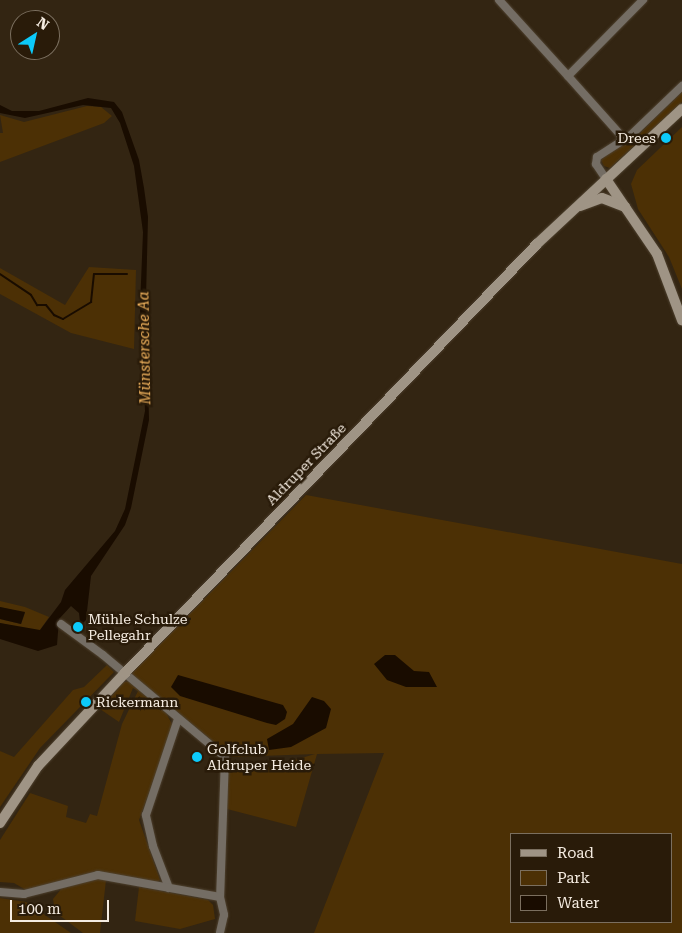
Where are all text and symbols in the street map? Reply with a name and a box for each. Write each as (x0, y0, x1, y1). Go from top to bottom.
north arrow (10, 10, 60, 60)
text: N (34, 14, 52, 33)
place label: Drees (617, 130, 656, 146)
marker: Drees (660, 132, 672, 144)
water label: Münstersche Aa (135, 291, 155, 405)
street label: Aldruper Straße (263, 420, 349, 508)
place label: Mühle Schulze Pellegahr (88, 611, 187, 644)
marker: Mühle Schulze Pellegahr (72, 621, 84, 633)
place label: Rickermann (96, 694, 178, 710)
marker: Rickermann (80, 696, 92, 708)
place label: Golfclub Aldruper Heide (207, 741, 311, 774)
marker: Golfclub Aldruper Heide (191, 751, 203, 763)
legend (510, 833, 672, 923)
text: Road (557, 844, 594, 862)
text: Park (557, 869, 590, 887)
scale bar (12, 890, 111, 922)
text: Water (557, 894, 599, 912)
text: 100 m (18, 900, 61, 918)

